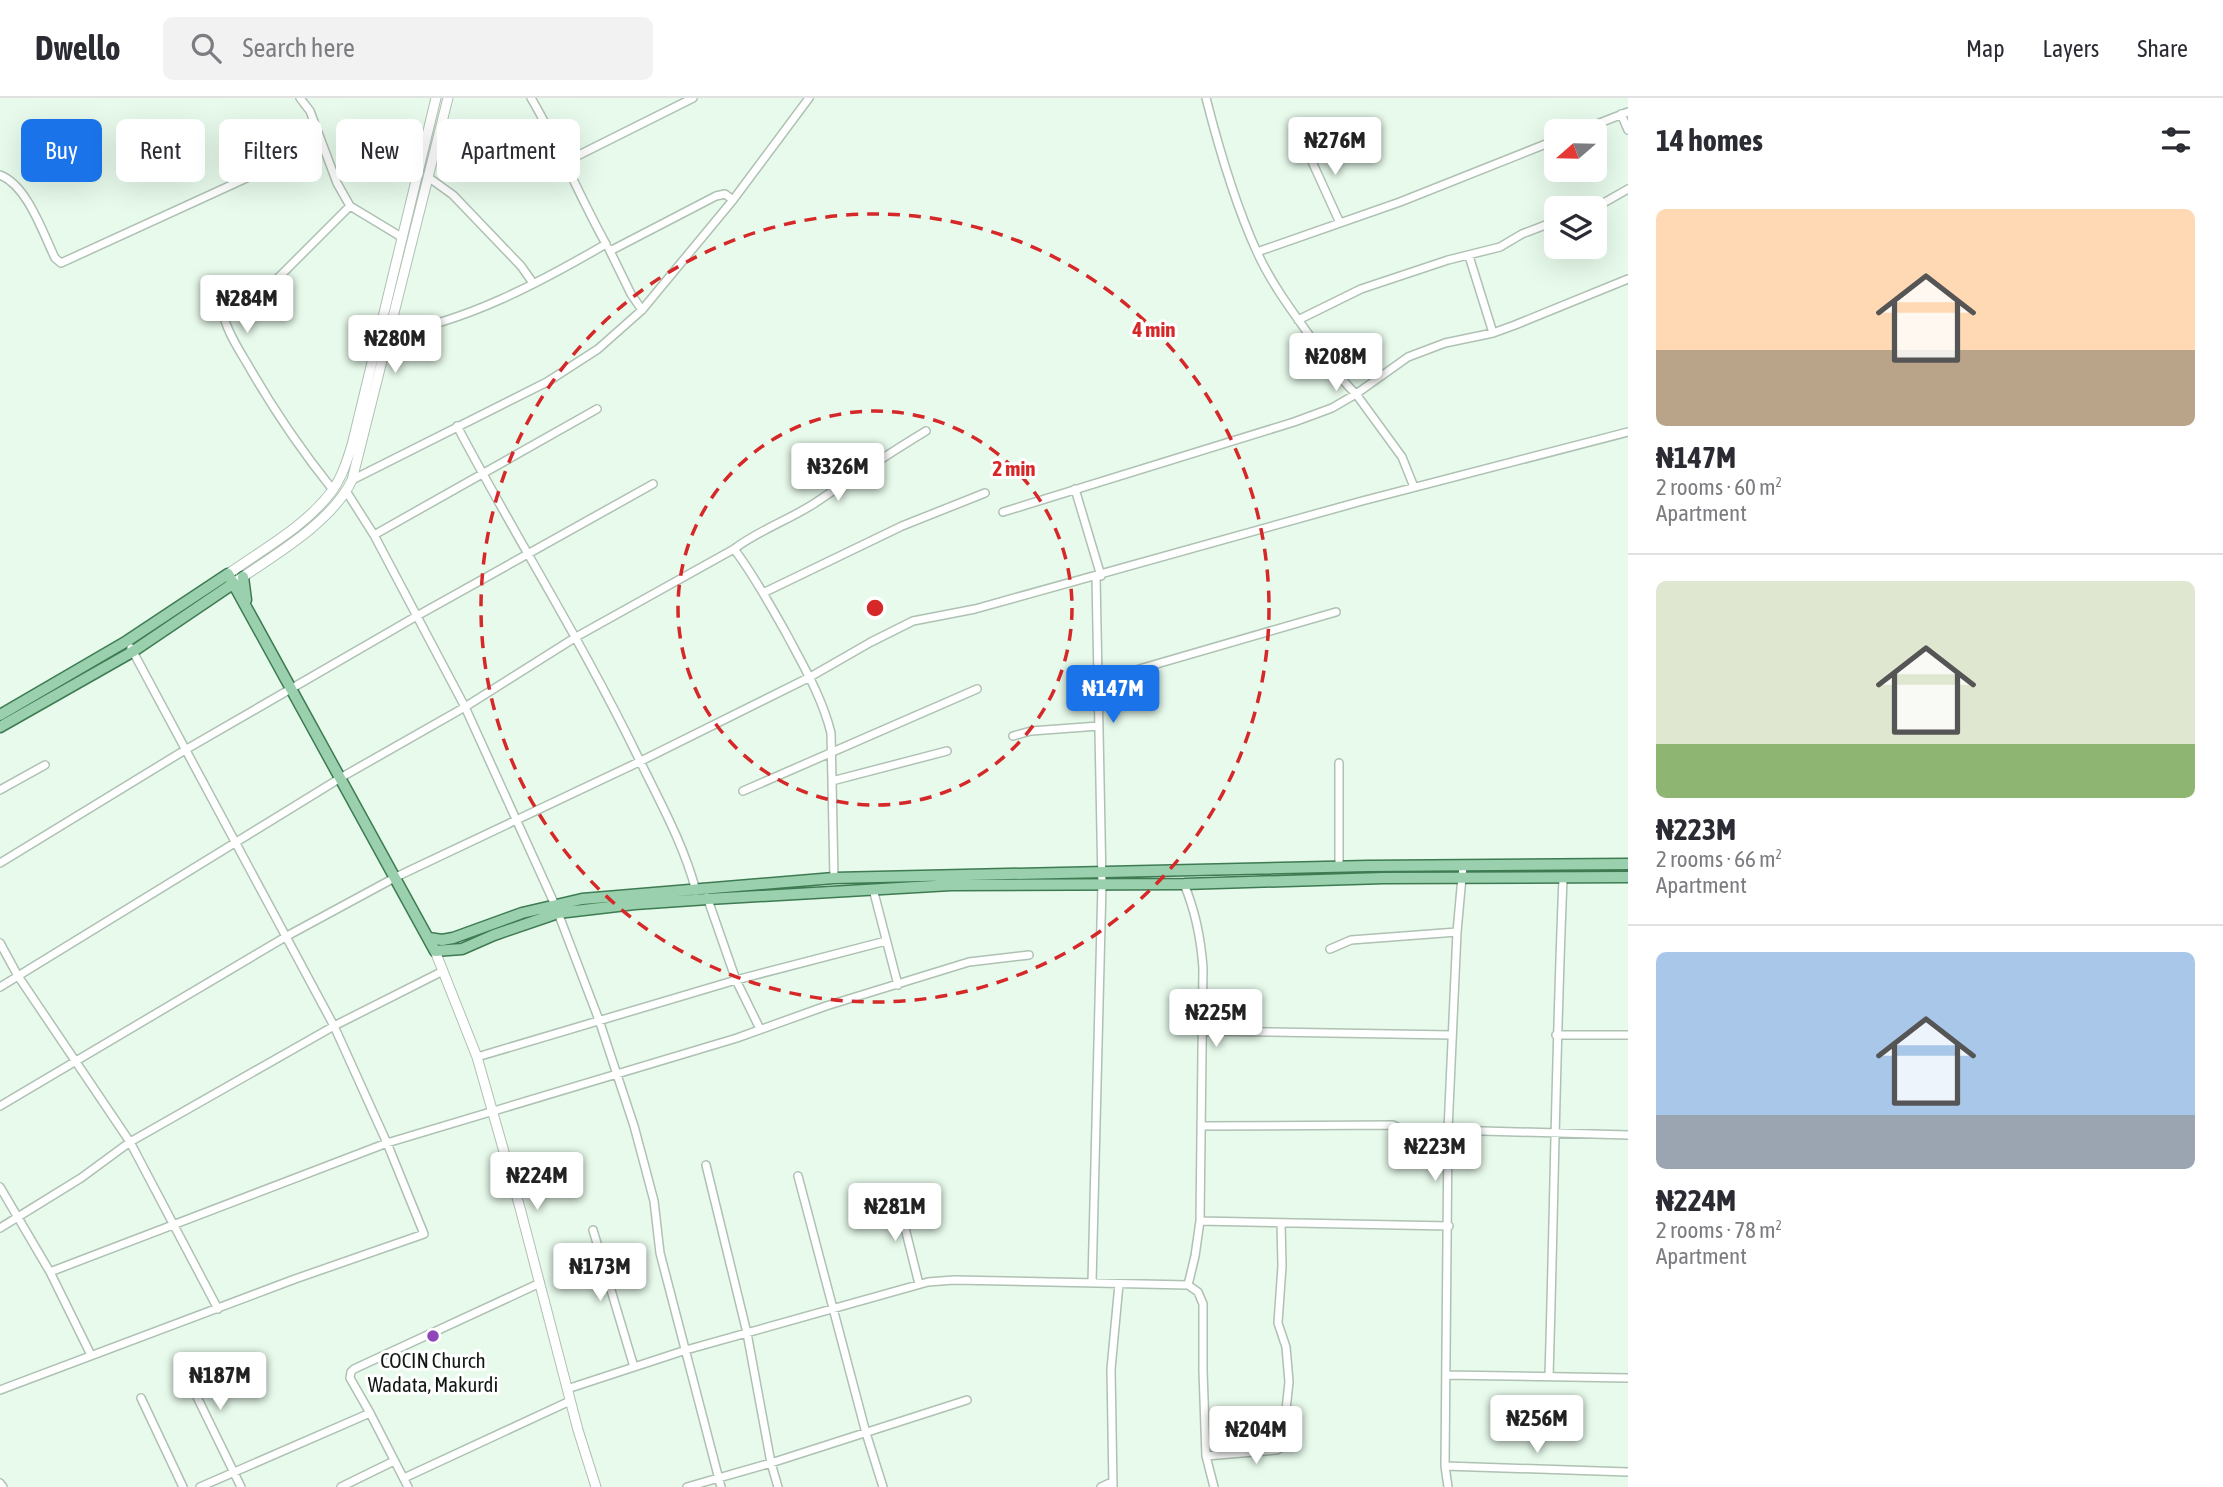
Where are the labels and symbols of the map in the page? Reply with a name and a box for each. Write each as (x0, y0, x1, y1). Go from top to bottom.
pin: ₦276M (1286, 118, 1384, 177)
north arrow (1544, 119, 1606, 182)
pin: ₦284M (198, 275, 296, 335)
pin: ₦280M (346, 316, 444, 375)
text: 4 min (1132, 317, 1175, 341)
pin: ₦208M (1287, 334, 1385, 393)
pin: ₦326M (789, 444, 887, 503)
text: 2 min (993, 456, 1035, 480)
centre of rings (863, 596, 887, 620)
pin: ₦147M (1064, 666, 1162, 725)
pin: ₦225M (1167, 990, 1265, 1049)
pin: ₦223M (1386, 1124, 1484, 1183)
pin: ₦224M (488, 1152, 586, 1212)
pin: ₦281M (846, 1184, 944, 1243)
pin: ₦173M (551, 1244, 649, 1303)
marker: COCIN Church Wadata, Makurdi (425, 1328, 441, 1344)
place label: COCIN Church Wadata, Makurdi (368, 1348, 498, 1396)
pin: ₦187M (171, 1352, 269, 1412)
pin: ₦256M (1488, 1396, 1586, 1455)
pin: ₦204M (1207, 1406, 1305, 1466)

